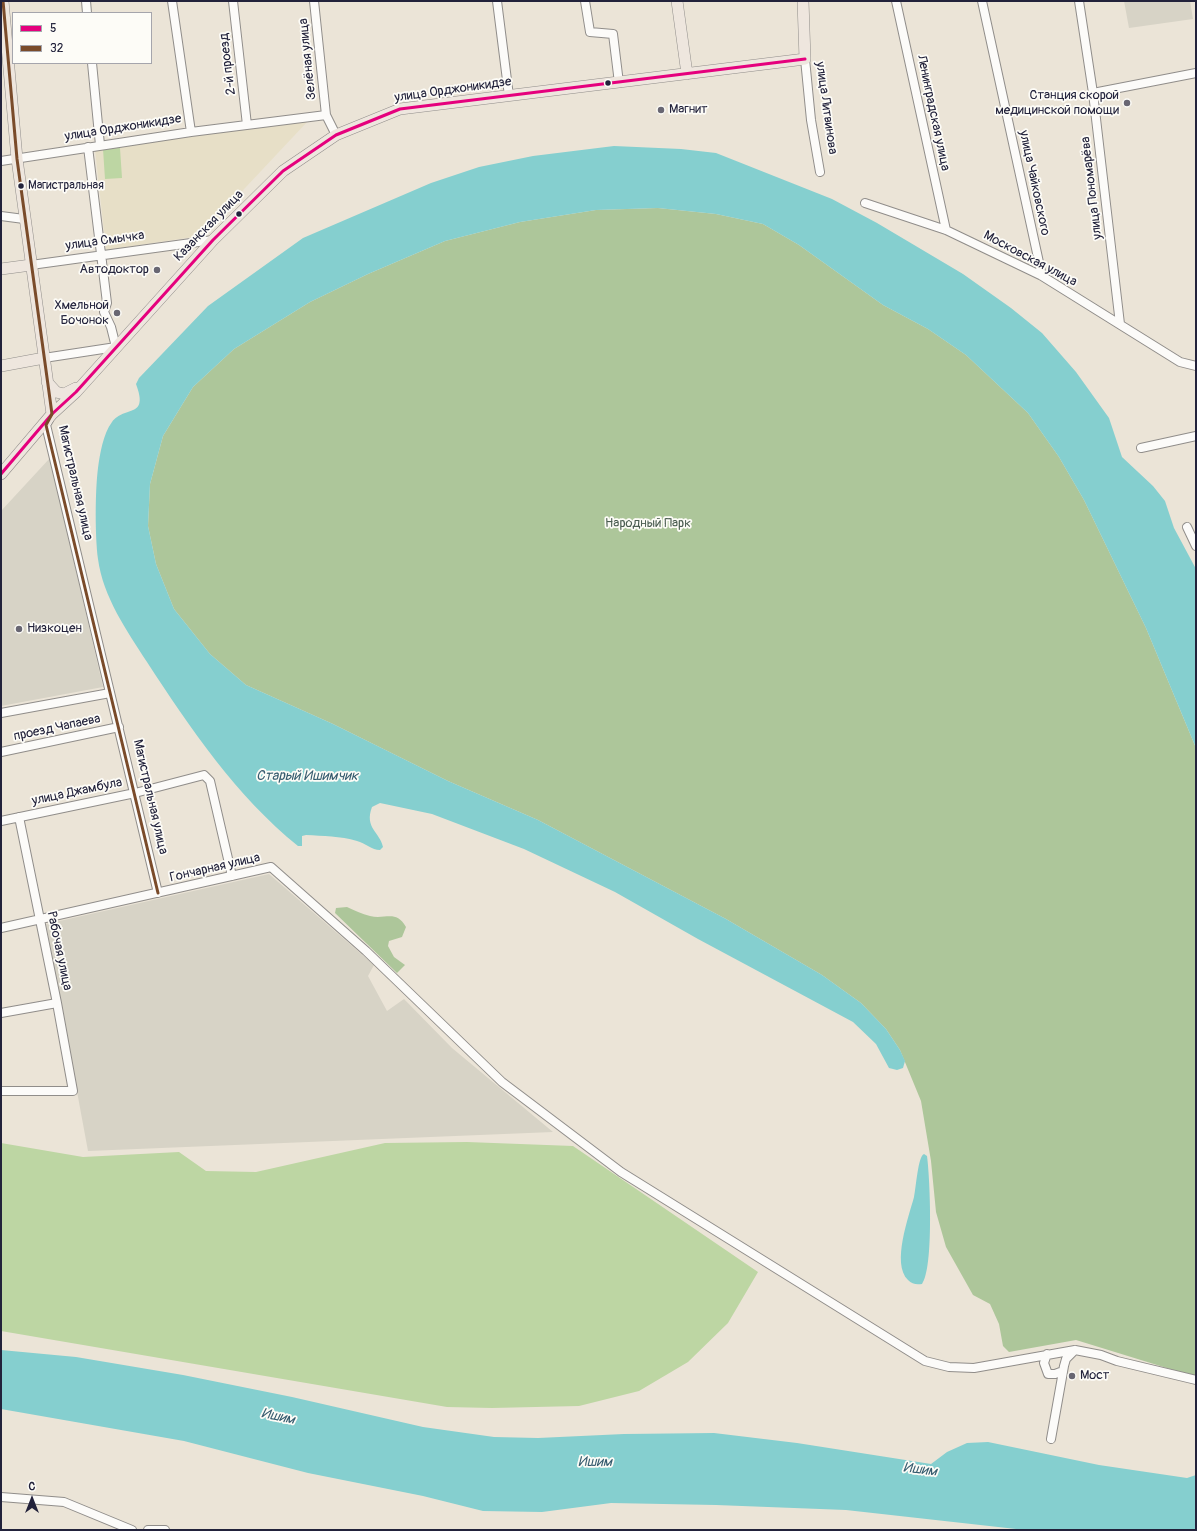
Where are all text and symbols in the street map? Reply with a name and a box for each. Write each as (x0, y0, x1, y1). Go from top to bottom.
legend (12, 12, 152, 64)
street label: Зелёная улица (296, 17, 320, 101)
text: 5 (50, 21, 57, 36)
street label: 2-й проезд (216, 32, 240, 96)
text: 32 (50, 41, 63, 56)
street label: Ленинградская улица (913, 54, 953, 172)
street label: улица Литвинова (812, 61, 840, 155)
street label: улица Орджоникидзе (394, 74, 512, 106)
unlabelled marker (603, 78, 613, 88)
place label: Станция скорой медицинской помощи (995, 88, 1119, 119)
marker: Станция скорой медицинской помощи (1122, 98, 1132, 108)
place label: Магнит (669, 102, 708, 118)
marker: Магнит (656, 105, 666, 115)
street label: улица Орджоникидзе (64, 111, 182, 145)
street label: улица Чайковского (1015, 129, 1053, 237)
street label: улица Пономарёва (1078, 136, 1106, 240)
place label: Магистральная (28, 179, 104, 193)
marker: Магистральная (16, 181, 26, 191)
street label: Казанская улица (171, 187, 247, 265)
unlabelled marker (234, 209, 244, 219)
street label: улица Смычка (65, 228, 145, 254)
street label: Московская улица (981, 228, 1079, 290)
place label: Автодоктор (80, 262, 149, 278)
marker: Автодоктор (152, 265, 162, 275)
place label: Хмельной Бочонок (55, 298, 109, 329)
marker: Хмельной Бочонок (112, 308, 122, 318)
street label: Магистральная улица (54, 424, 96, 542)
park label: Народный Парк (605, 516, 691, 532)
place label: Низкоцен (27, 621, 82, 637)
marker: Низкоцен (14, 624, 24, 634)
street label: проезд Чапаева (12, 711, 102, 745)
street label: Магистральная улица (129, 738, 171, 856)
water label: Старый Ишимчик (256, 768, 358, 784)
street label: улица Джамбула (30, 775, 124, 809)
street label: Гончарная улица (168, 850, 262, 886)
street label: Рабочая улица (43, 910, 75, 992)
place label: Мост (1080, 1368, 1109, 1384)
marker: Мост (1067, 1371, 1077, 1381)
water label: Ишим (260, 1405, 296, 1429)
water label: Ишим (578, 1454, 612, 1470)
water label: Ишим (902, 1460, 938, 1480)
north arrow (12, 1479, 52, 1519)
text: С (29, 1480, 35, 1493)

